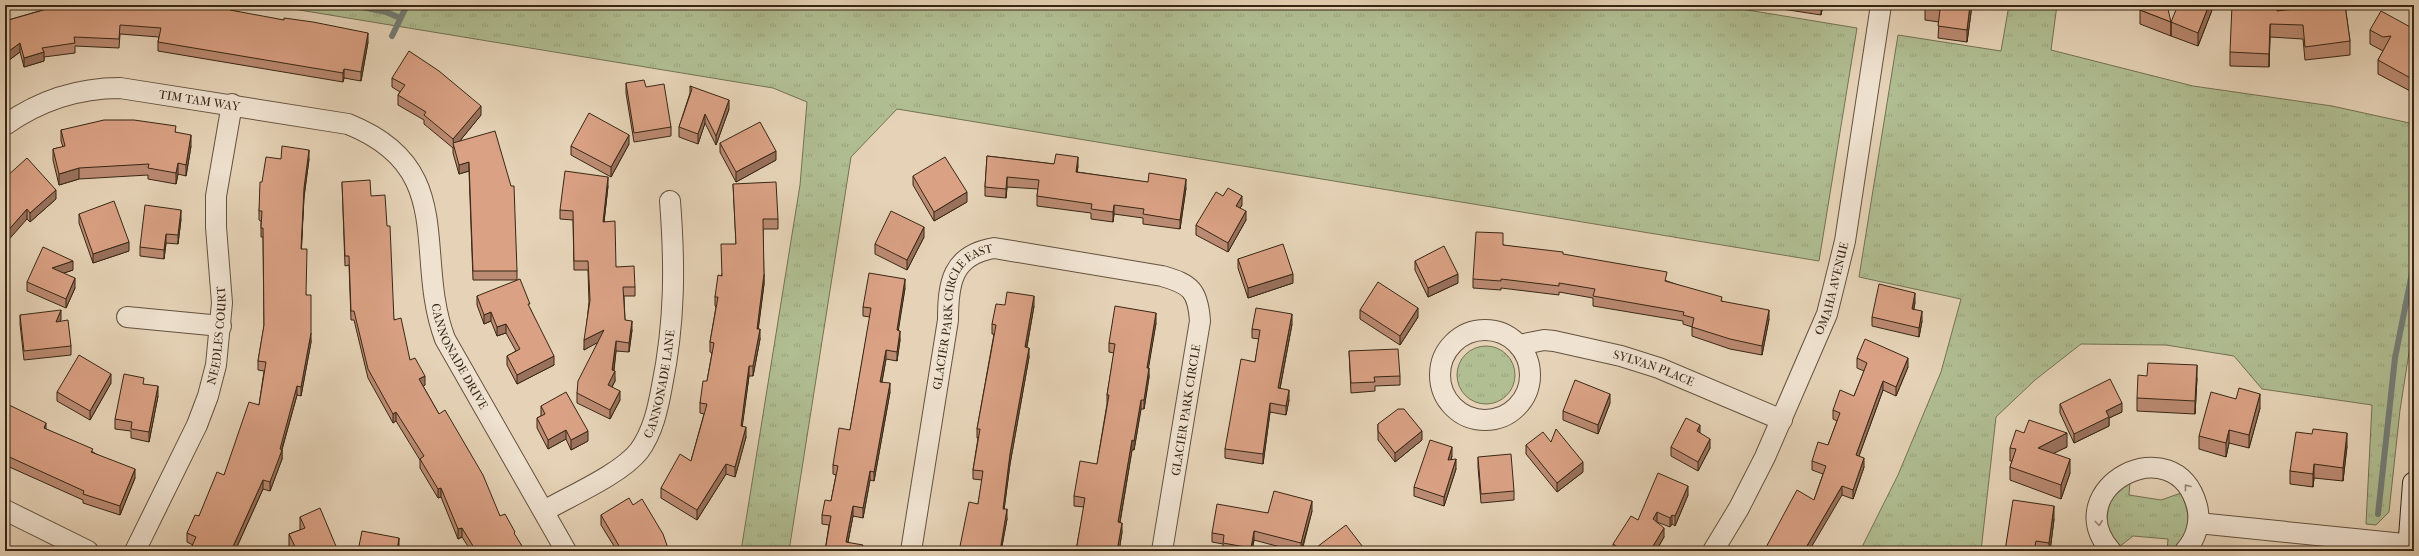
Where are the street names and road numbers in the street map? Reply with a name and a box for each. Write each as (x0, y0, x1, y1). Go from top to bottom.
street label: TIM TAM WAY (158, 87, 242, 114)
street label: GLACIER PARK CIRCLE EAST (930, 241, 995, 391)
street label: OMAHA AVENUE (1812, 241, 1851, 337)
street label: NEEDLES COURT (204, 285, 229, 386)
street label: CANNONADE DRIVE (429, 302, 491, 412)
street label: CANNONADE LANE (641, 329, 677, 440)
street label: GLACIER PARK CIRCLE (1169, 343, 1203, 477)
street label: SYLVAN PLACE (1612, 347, 1696, 389)

